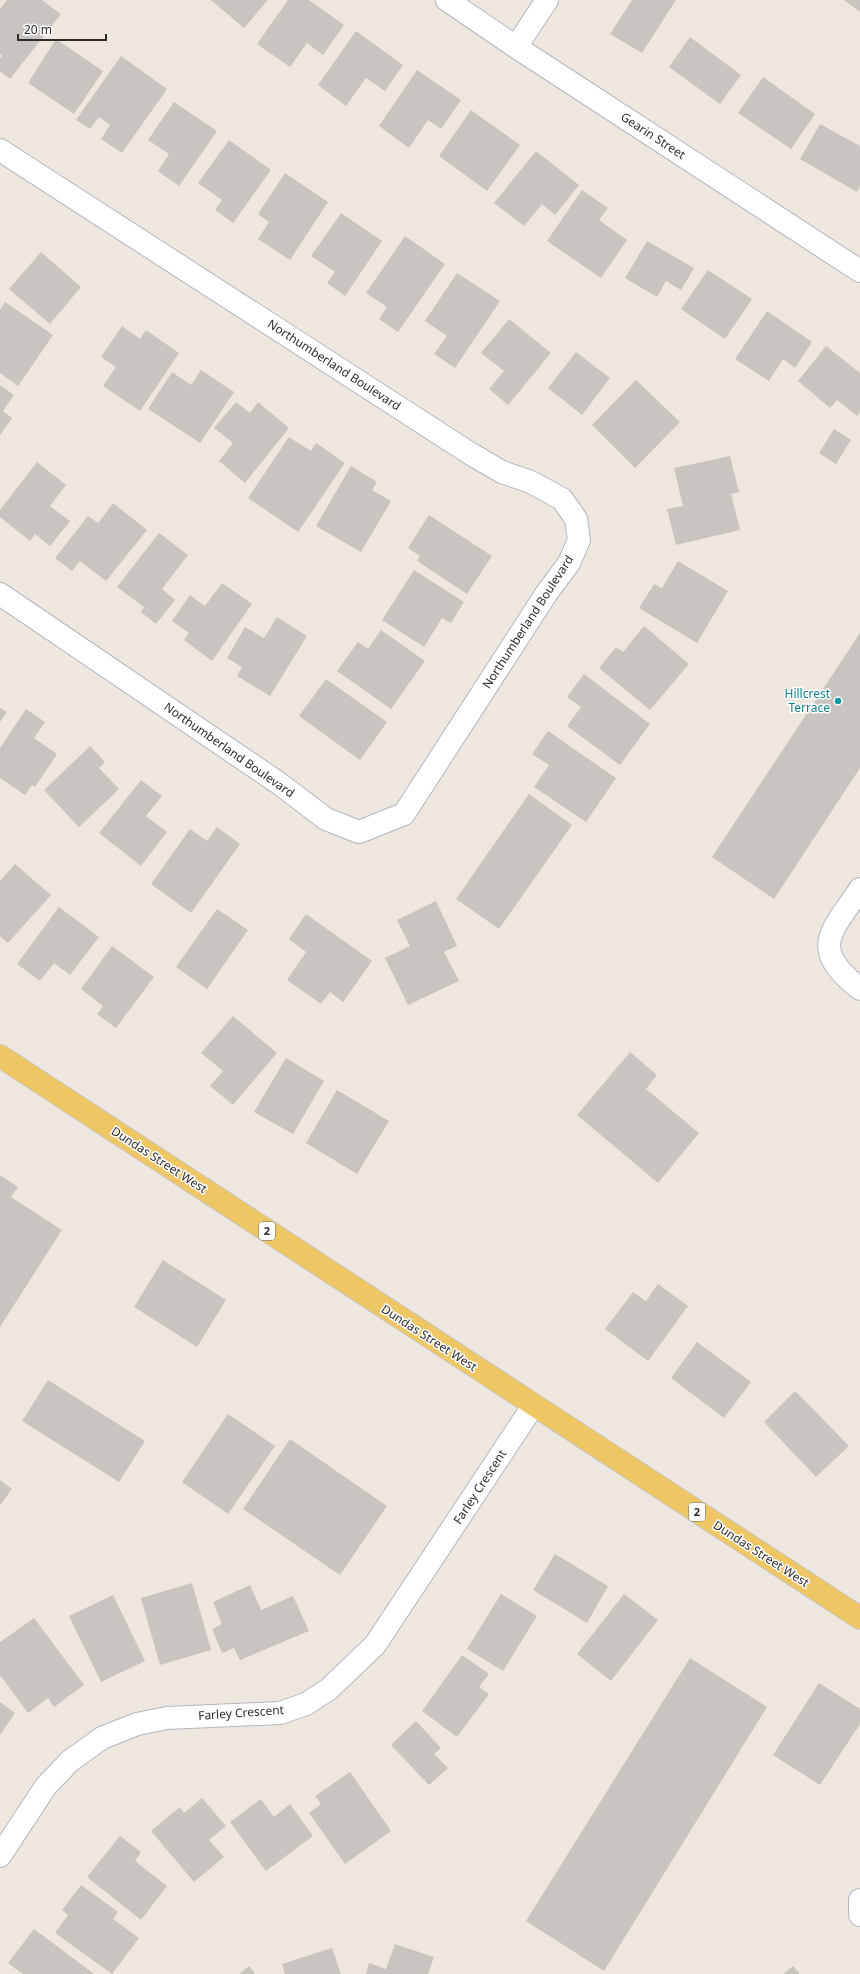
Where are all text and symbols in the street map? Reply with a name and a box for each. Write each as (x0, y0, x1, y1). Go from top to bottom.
scale bar (18, 16, 106, 42)
text: 20 m (24, 21, 52, 38)
street label: Gearin Street (617, 108, 690, 163)
street label: Northumberland Boulevard (264, 315, 404, 414)
street label: Northumberland Boulevard (478, 552, 577, 692)
place label: Hillcrest Terrace (784, 685, 831, 716)
marker: Hillcrest Terrace (833, 696, 843, 706)
street label: Northumberland Boulevard (161, 698, 298, 801)
street label: Dundas Street West (108, 1122, 211, 1197)
road number: 2 (259, 1222, 275, 1240)
street label: Dundas Street West (378, 1300, 481, 1375)
street label: Farley Crescent (449, 1446, 510, 1527)
road number: 2 (689, 1503, 705, 1521)
street label: Dundas Street West (710, 1516, 813, 1591)
street label: Farley Crescent (198, 1701, 285, 1724)

